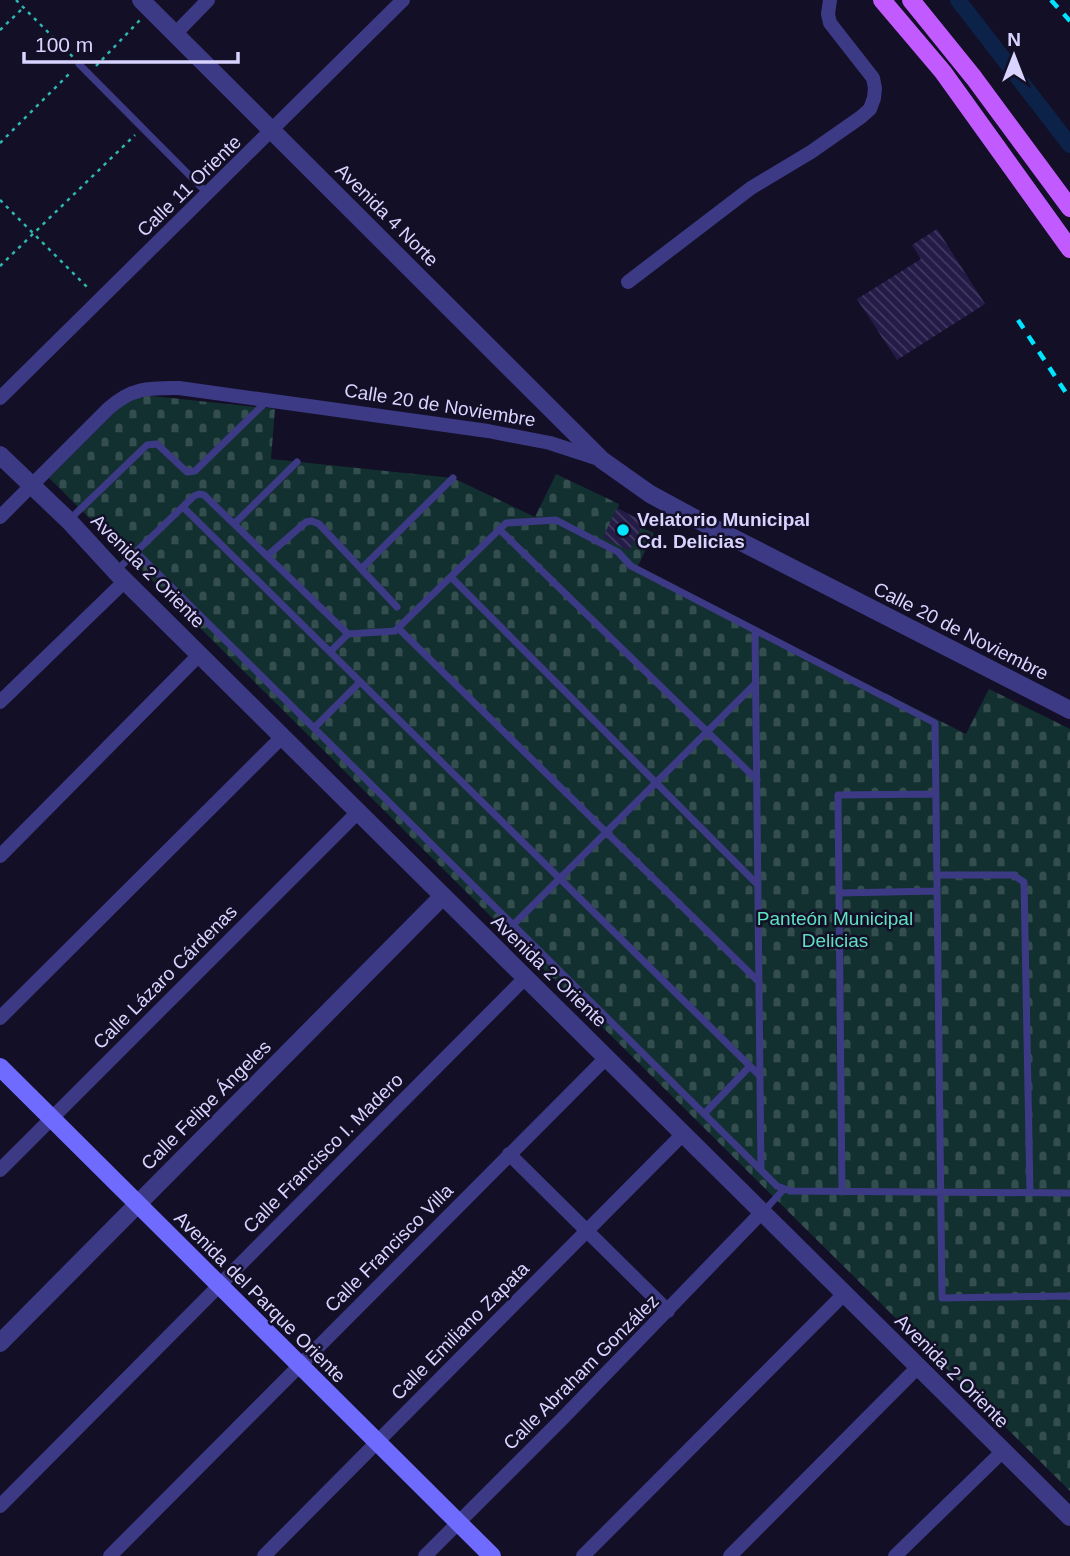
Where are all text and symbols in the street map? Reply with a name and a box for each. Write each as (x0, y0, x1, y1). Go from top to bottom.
scale bar (24, 21, 238, 65)
north arrow (979, 21, 1049, 91)
text: N (1007, 29, 1021, 50)
text: 100 m (35, 33, 93, 56)
street label: Calle 11 Oriente (133, 131, 245, 241)
street label: Avenida 4 Norte (332, 160, 442, 270)
street label: Calle 20 de Noviembre (343, 380, 537, 430)
place label: Velatorio Municipal Cd. Delicias (637, 509, 810, 552)
street label: Avenida 2 Oriente (87, 510, 209, 632)
marker: Velatorio Municipal Cd. Delicias (615, 522, 631, 538)
street label: Calle 20 de Noviembre (870, 578, 1052, 684)
street label: Calle Lázaro Cárdenas (89, 901, 241, 1053)
park label: Panteón Municipal Delicias (757, 908, 913, 951)
street label: Avenida 2 Oriente (487, 911, 611, 1031)
street label: Calle Felipe Ángeles (137, 1036, 275, 1174)
street label: Calle Francisco I. Madero (239, 1069, 407, 1237)
street label: Calle Francisco Villa (321, 1180, 457, 1316)
street label: Avenida del Parque Oriente (170, 1207, 350, 1387)
street label: Calle Emiliano Zapata (387, 1258, 533, 1404)
street label: Calle Abraham González (499, 1290, 663, 1454)
street label: Avenida 2 Oriente (891, 1310, 1013, 1432)

